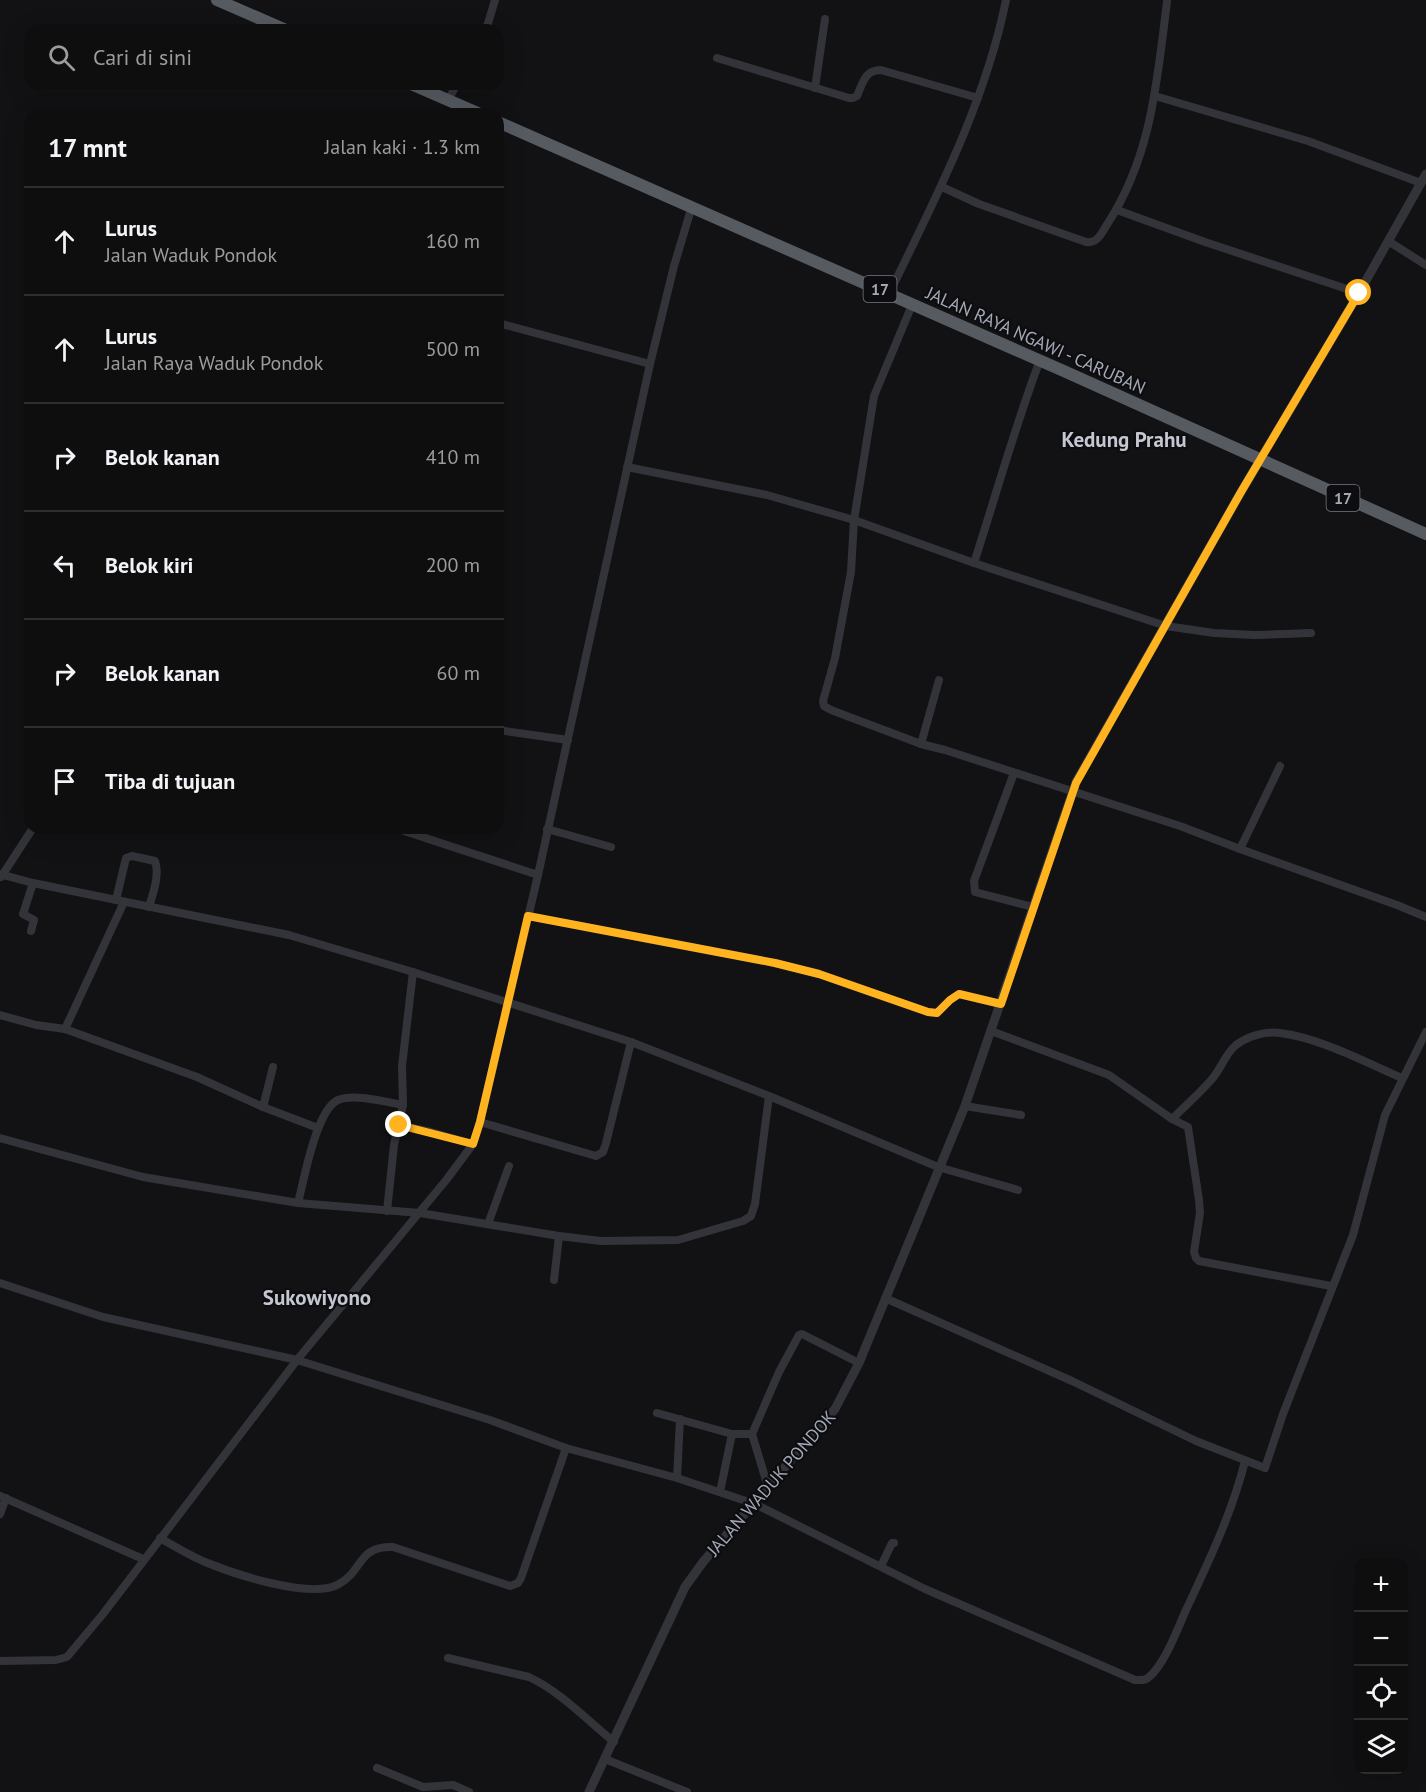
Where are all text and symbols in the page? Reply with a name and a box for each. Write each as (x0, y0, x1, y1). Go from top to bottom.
search box (24, 24, 504, 90)
icon: search (45, 41, 78, 74)
text: Cari di sini (93, 43, 192, 71)
text: 17 mnt (48, 131, 127, 164)
text: Jalan kaki · 1.3 km (325, 134, 480, 160)
text: Lurus (105, 214, 157, 242)
icon: ahead (48, 225, 81, 258)
text: 160 m (426, 228, 480, 254)
text: Jalan Waduk Pondok (105, 242, 277, 268)
road number: 17 (864, 276, 896, 302)
route start (1345, 279, 1371, 305)
street label: JALAN RAYA NGAWI - CARUBAN (922, 281, 1149, 399)
text: Lurus (105, 322, 157, 350)
icon: ahead (48, 333, 81, 366)
text: 500 m (426, 336, 480, 362)
text: Jalan Raya Waduk Pondok (105, 350, 323, 376)
district label: Kedung Prahu (1061, 426, 1187, 453)
icon: right (48, 441, 81, 474)
text: Belok kanan (105, 443, 220, 471)
text: 410 m (426, 444, 480, 470)
road number: 17 (1326, 485, 1360, 511)
icon: left (48, 549, 81, 582)
text: Belok kiri (105, 551, 194, 579)
text: 200 m (426, 552, 480, 578)
icon: right (48, 657, 81, 690)
text: Belok kanan (105, 659, 220, 687)
text: 60 m (437, 660, 480, 686)
icon: arrive (48, 765, 81, 798)
text: Tiba di tujuan (105, 767, 235, 795)
route end (385, 1111, 411, 1137)
district label: Sukowiyono (263, 1284, 371, 1311)
street label: JALAN WADUK PONDOK (701, 1406, 840, 1561)
map controls (1354, 1558, 1408, 1774)
button: + (1354, 1558, 1408, 1612)
button: − (1354, 1612, 1408, 1666)
button: locate (1354, 1666, 1408, 1720)
button: layers (1354, 1720, 1408, 1774)

